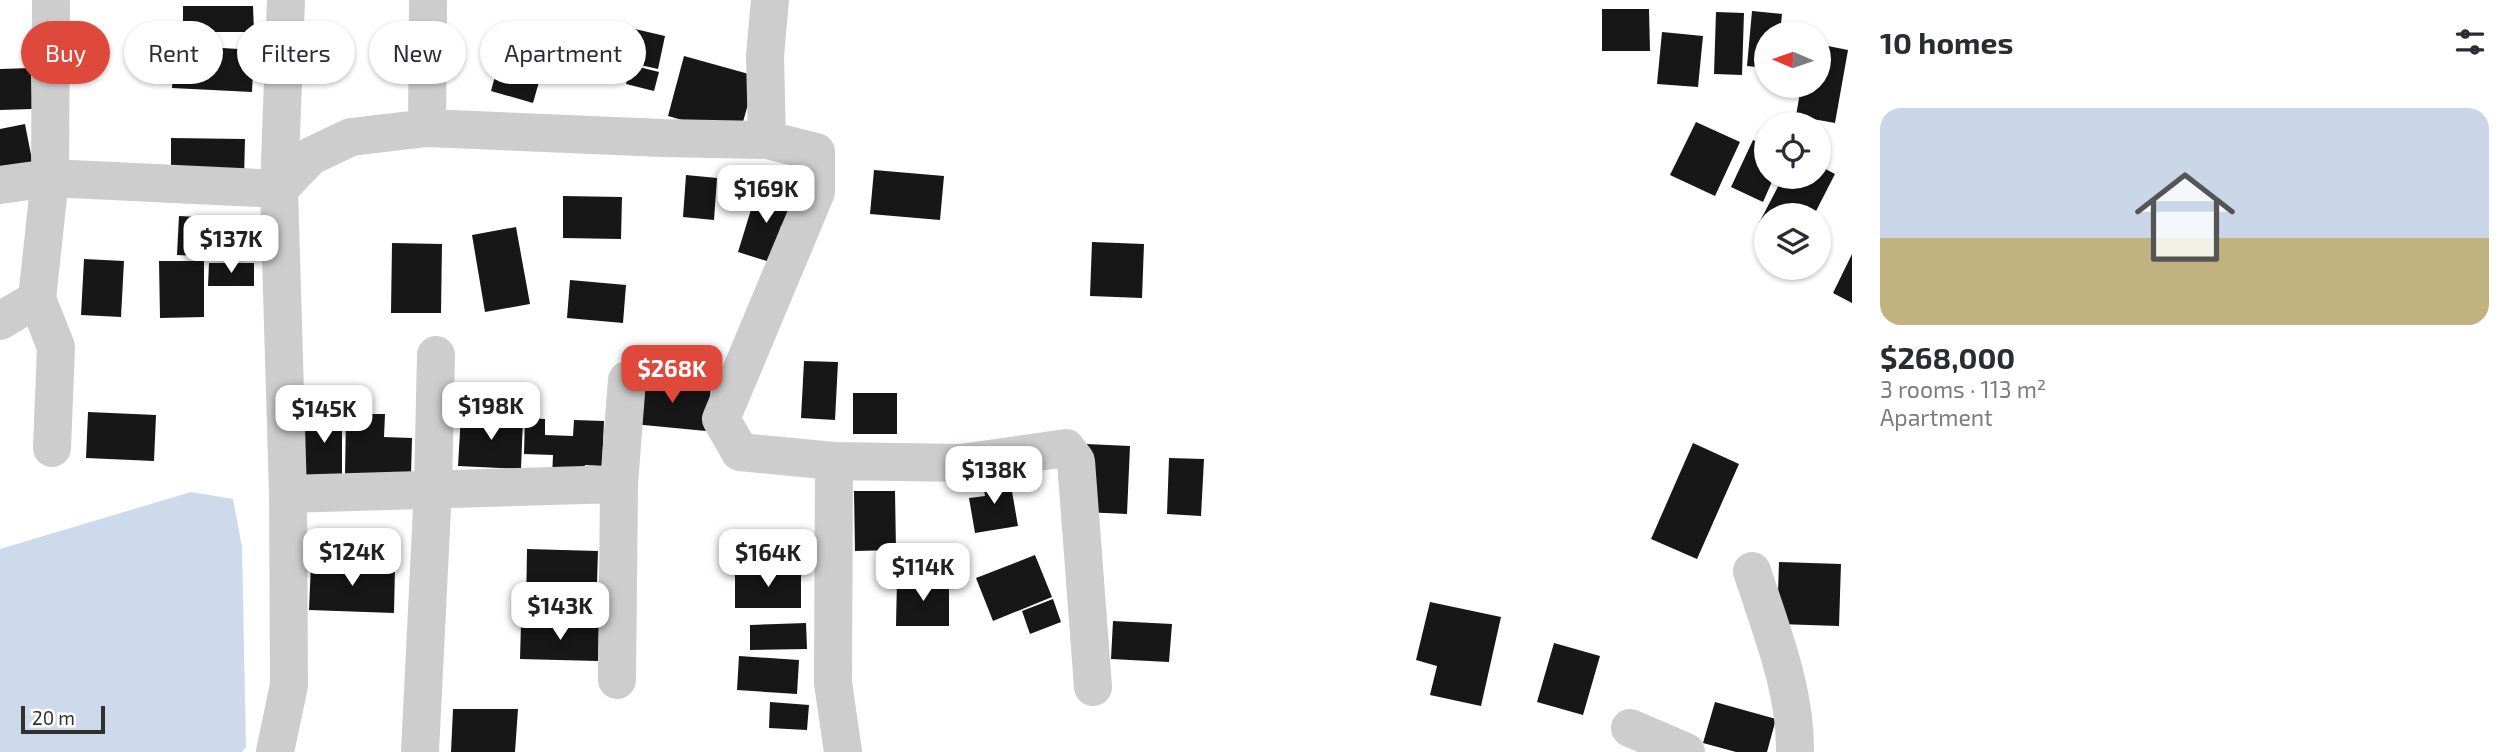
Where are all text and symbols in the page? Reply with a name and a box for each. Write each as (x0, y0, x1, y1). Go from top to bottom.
chip: Buy (21, 21, 110, 84)
chip: Rent (124, 21, 223, 84)
chip: Filters (237, 21, 355, 84)
chip: New (369, 21, 466, 84)
chip: Apartment (480, 21, 646, 84)
north arrow (1754, 21, 1830, 98)
map controls (1754, 21, 1831, 280)
icon: filters (2451, 23, 2489, 61)
text: 10 homes (1880, 24, 2013, 60)
button: locate (1754, 112, 1831, 189)
icon: home (2122, 154, 2248, 280)
pin: $169K (717, 166, 815, 225)
text: $169K (734, 174, 799, 202)
button: layers (1754, 203, 1831, 280)
pin: $137K (182, 216, 280, 275)
text: $137K (199, 224, 263, 252)
text: $268,000 (1880, 339, 2015, 375)
pin: $268K (623, 346, 721, 405)
text: $268K (637, 354, 707, 382)
text: 3 rooms · 113 m² (1880, 375, 2046, 403)
pin: $198K (442, 382, 540, 442)
pin: $145K (275, 386, 373, 445)
text: $198K (458, 391, 524, 419)
text: $145K (291, 394, 357, 422)
text: Apartment (1880, 403, 1993, 431)
pin: $138K (945, 447, 1043, 506)
text: $138K (961, 455, 1027, 483)
pin: $124K (303, 528, 401, 588)
pin: $164K (719, 530, 817, 589)
text: $124K (319, 537, 385, 565)
text: $164K (735, 538, 801, 566)
pin: $114K (874, 544, 972, 603)
text: $114K (892, 552, 954, 580)
pin: $143K (511, 582, 609, 642)
text: $143K (527, 591, 593, 619)
scale bar (21, 703, 105, 735)
text: 20 m (32, 706, 75, 729)

